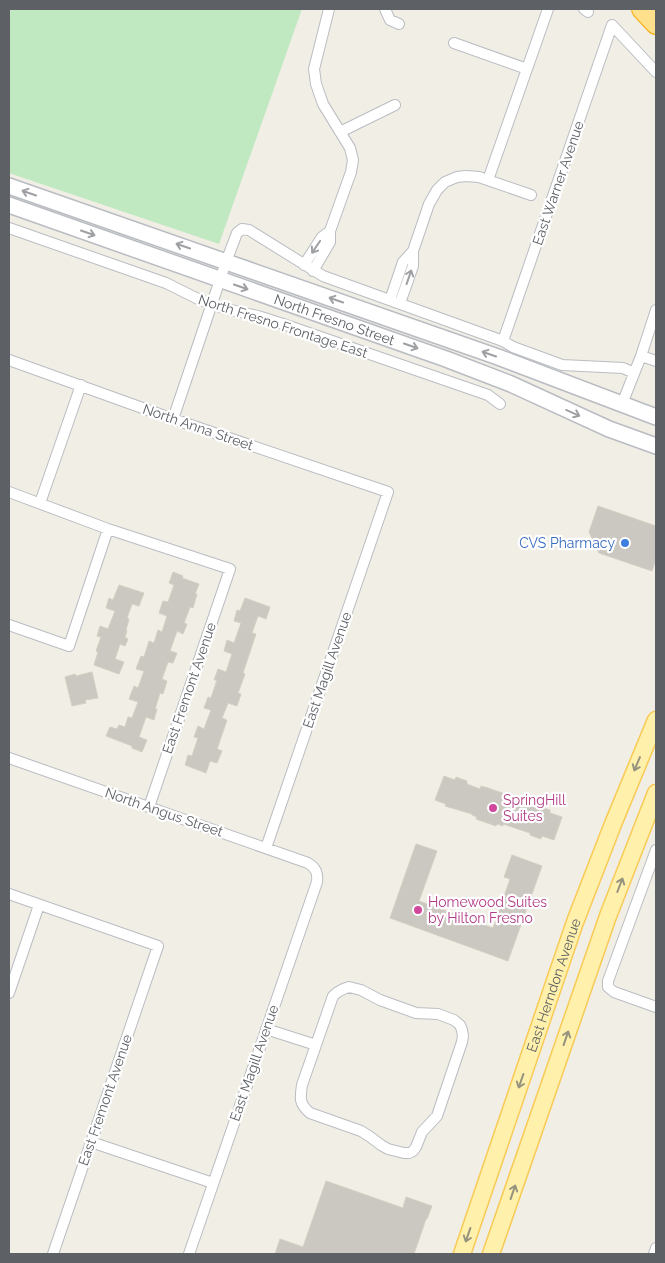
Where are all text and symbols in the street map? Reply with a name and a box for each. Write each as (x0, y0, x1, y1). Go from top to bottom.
street label: East Warner Avenue (529, 119, 587, 247)
one-way arrow (22, 188, 38, 197)
one-way arrow (80, 229, 95, 238)
one-way arrow (311, 240, 321, 254)
one-way arrow (176, 241, 191, 250)
one-way arrow (405, 270, 414, 286)
one-way arrow (233, 283, 248, 292)
street label: North Fresno Frontage East (196, 291, 370, 361)
street label: North Fresno Street (272, 291, 397, 348)
one-way arrow (329, 295, 344, 304)
one-way arrow (403, 342, 418, 351)
one-way arrow (482, 349, 498, 358)
street label: North Anna Street (141, 401, 256, 454)
one-way arrow (565, 408, 580, 418)
place label: CVS Pharmacy (519, 535, 615, 551)
marker: CVS Pharmacy (619, 537, 631, 549)
street label: East Magill Avenue (300, 610, 354, 730)
street label: East Fremont Avenue (159, 620, 219, 756)
one-way arrow (632, 756, 641, 771)
street label: North Angus Street (103, 784, 225, 840)
place label: SpringHill Suites (503, 792, 566, 824)
marker: SpringHill Suites (487, 802, 499, 814)
one-way arrow (616, 877, 625, 893)
place label: Homewood Suites by Hilton Fresno (428, 894, 547, 926)
marker: Homewood Suites by Hilton Fresno (412, 904, 424, 916)
street label: East Herndon Avenue (523, 916, 584, 1054)
street label: East Magill Avenue (227, 1003, 281, 1123)
one-way arrow (562, 1031, 571, 1046)
street label: East Fremont Avenue (75, 1032, 135, 1168)
one-way arrow (516, 1073, 525, 1088)
one-way arrow (509, 1184, 518, 1200)
one-way arrow (463, 1227, 473, 1243)

